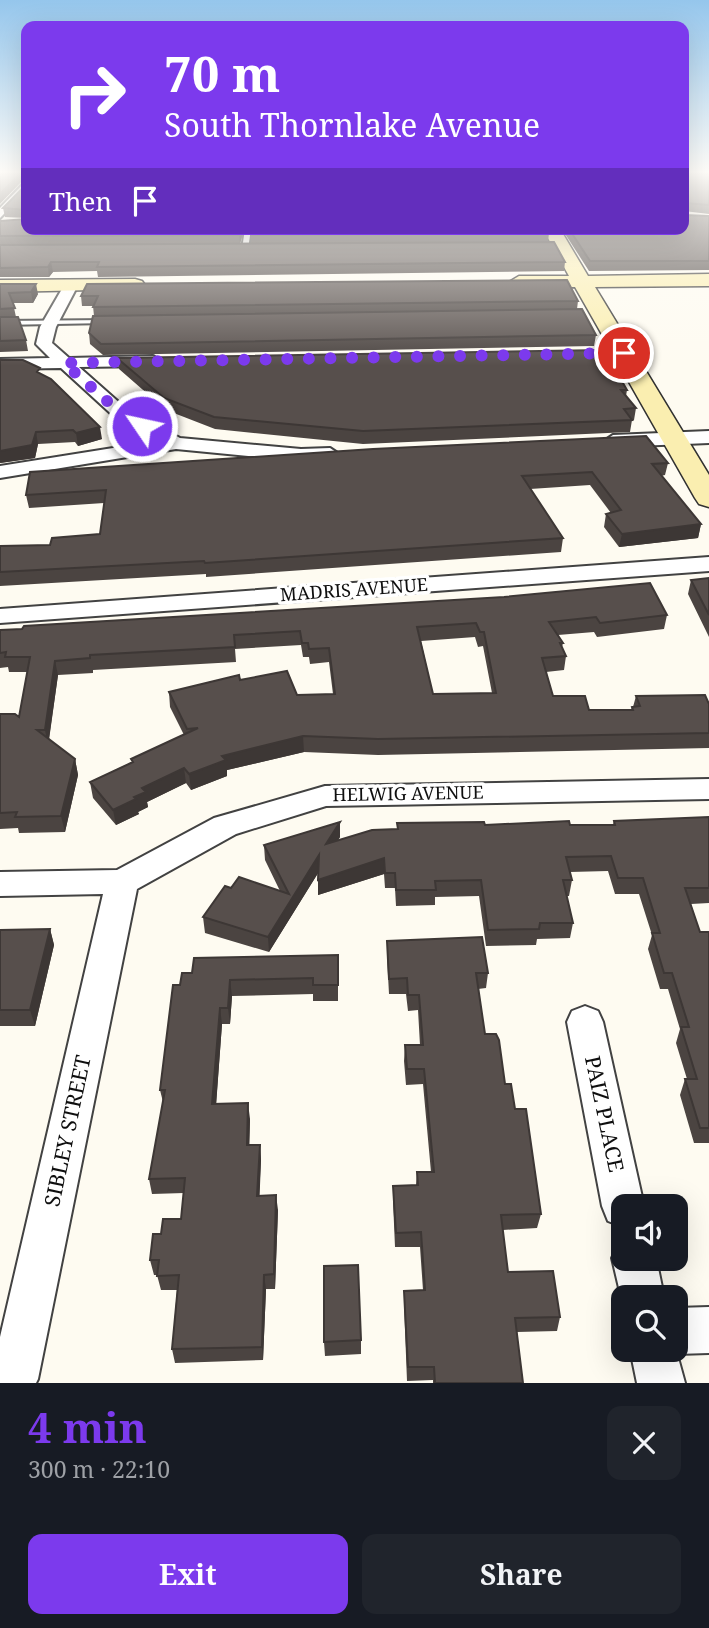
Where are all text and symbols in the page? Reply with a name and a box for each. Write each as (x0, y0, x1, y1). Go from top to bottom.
text: 70 m (164, 40, 280, 106)
icon: right (49, 49, 140, 140)
text: South Thornlake Avenue (164, 103, 540, 146)
icon: arrive (126, 182, 164, 220)
text: Then (49, 183, 112, 219)
pin (594, 323, 654, 383)
icon: arrive (605, 334, 643, 372)
position arrow (105, 389, 179, 463)
street label: MADRIS AVENUE (279, 572, 429, 606)
street label: HELWIG AVENUE (332, 780, 484, 806)
street label: SIBLEY STREET (37, 1052, 97, 1209)
street label: PAIZ PLACE (579, 1053, 631, 1174)
map controls (611, 1194, 688, 1362)
button: sound (611, 1194, 688, 1271)
button: search (611, 1285, 688, 1362)
text: 4 min (28, 1398, 147, 1455)
button: close (607, 1406, 681, 1480)
text: 300 m · 22:10 (28, 1453, 170, 1485)
button: Exit (28, 1534, 348, 1614)
button: Share (362, 1534, 681, 1614)

